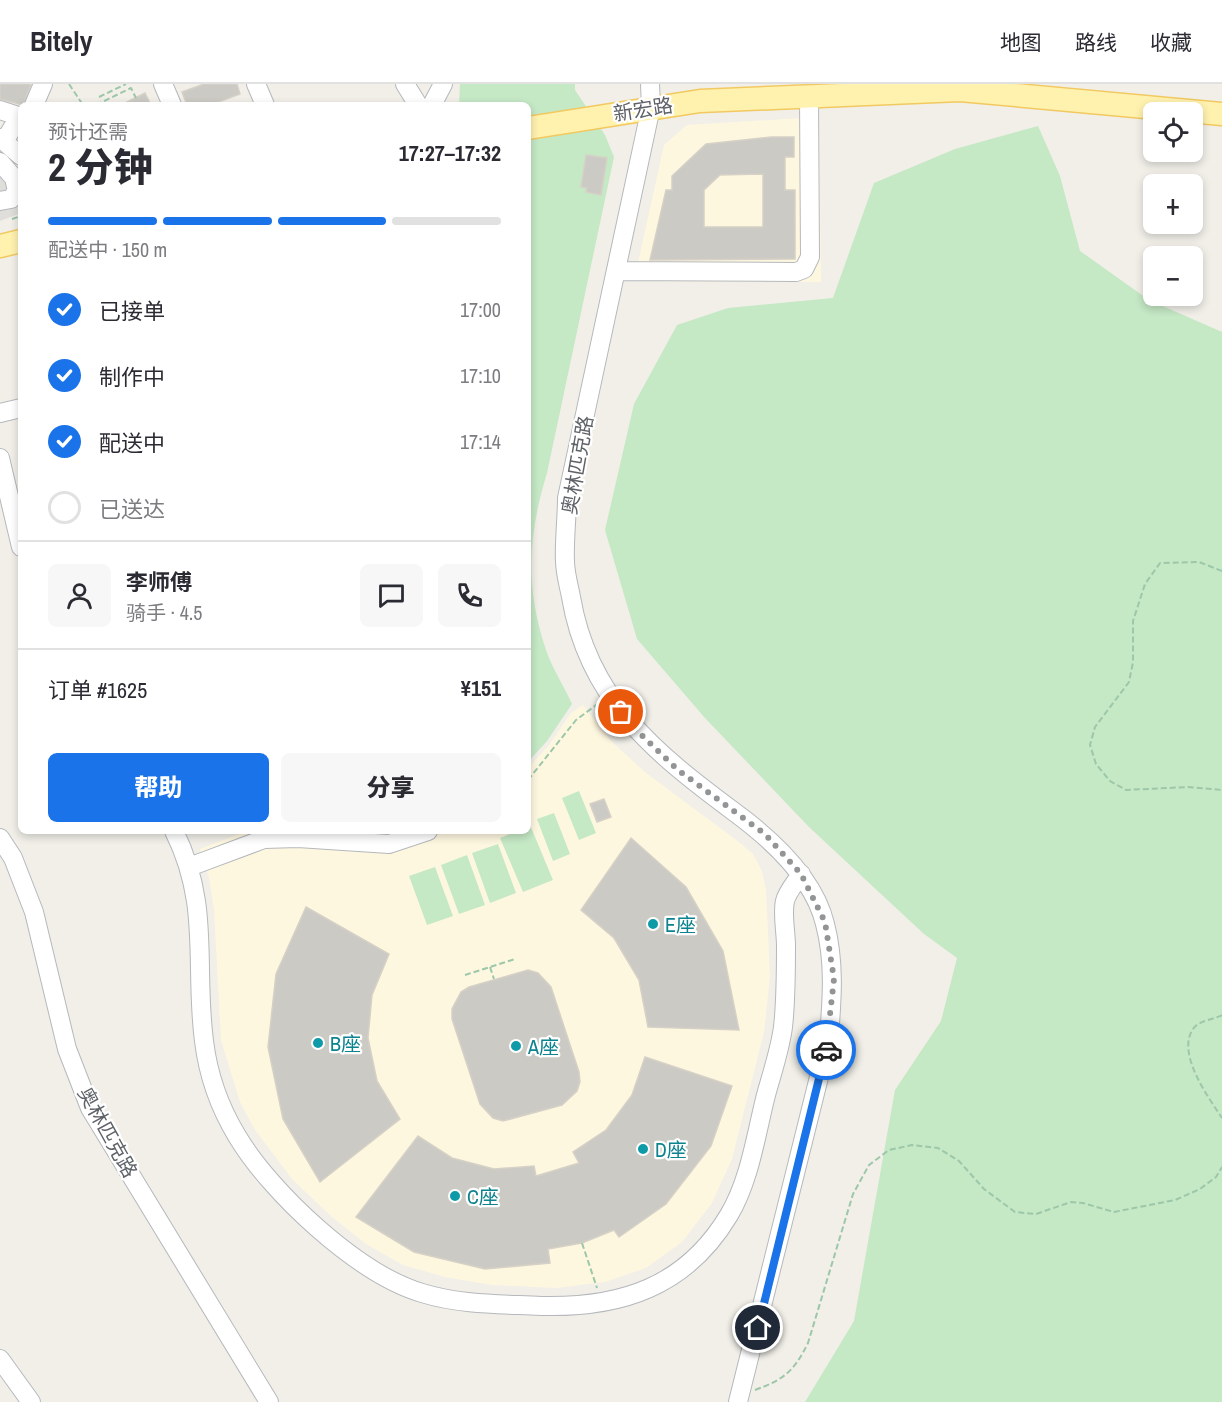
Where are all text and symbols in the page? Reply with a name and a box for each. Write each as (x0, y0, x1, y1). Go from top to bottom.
text: Bitely (30, 22, 93, 60)
text: 地图 (1000, 28, 1042, 57)
text: 路线 (1075, 28, 1117, 57)
text: 收藏 (1150, 28, 1192, 57)
street label: 新宏路 (611, 91, 675, 127)
map controls (1143, 102, 1203, 306)
button: locate (1143, 102, 1203, 162)
text: 预计还需 (48, 118, 128, 145)
text: 17:27–17:32 (399, 138, 501, 168)
text: 2 分钟 (48, 141, 153, 193)
button: + (1143, 174, 1203, 234)
text: 配送中 · 150 m (48, 236, 167, 263)
button: − (1143, 246, 1203, 306)
icon: check (48, 293, 81, 326)
text: 已接单 (99, 296, 165, 326)
text: 17:00 (460, 296, 501, 323)
icon: check (48, 359, 81, 392)
text: 制作中 (99, 362, 165, 392)
text: 17:10 (460, 362, 501, 389)
street label: 奥林匹克路 (555, 413, 599, 517)
icon: check (48, 425, 81, 458)
text: 配送中 (99, 428, 165, 458)
text: 17:14 (460, 428, 501, 455)
text: 已送达 (99, 494, 165, 524)
button: person (48, 564, 111, 627)
button: chat (360, 564, 423, 627)
button: phone (438, 564, 501, 627)
text: 李师傅 (126, 567, 192, 597)
text: 骑手 · 4.5 (126, 599, 202, 626)
text: ¥151 (461, 673, 501, 703)
text: 订单 #1625 (48, 675, 147, 705)
pin (595, 686, 646, 737)
icon: bag (604, 695, 637, 728)
button: 帮助 (48, 753, 269, 822)
button: 分享 (281, 753, 501, 822)
place label: E座 (665, 911, 696, 938)
marker: E座 (646, 917, 660, 931)
courier (796, 1020, 856, 1080)
place label: B座 (330, 1030, 361, 1057)
place label: A座 (527, 1033, 559, 1060)
icon: car (810, 1034, 843, 1067)
marker: B座 (311, 1036, 325, 1050)
marker: A座 (509, 1039, 523, 1053)
street label: 奥林匹克路 (72, 1082, 144, 1182)
place label: D座 (655, 1136, 687, 1163)
marker: D座 (636, 1142, 650, 1156)
place label: C座 (467, 1183, 499, 1210)
marker: C座 (448, 1189, 462, 1203)
pin (732, 1302, 783, 1353)
icon: home (741, 1311, 774, 1344)

